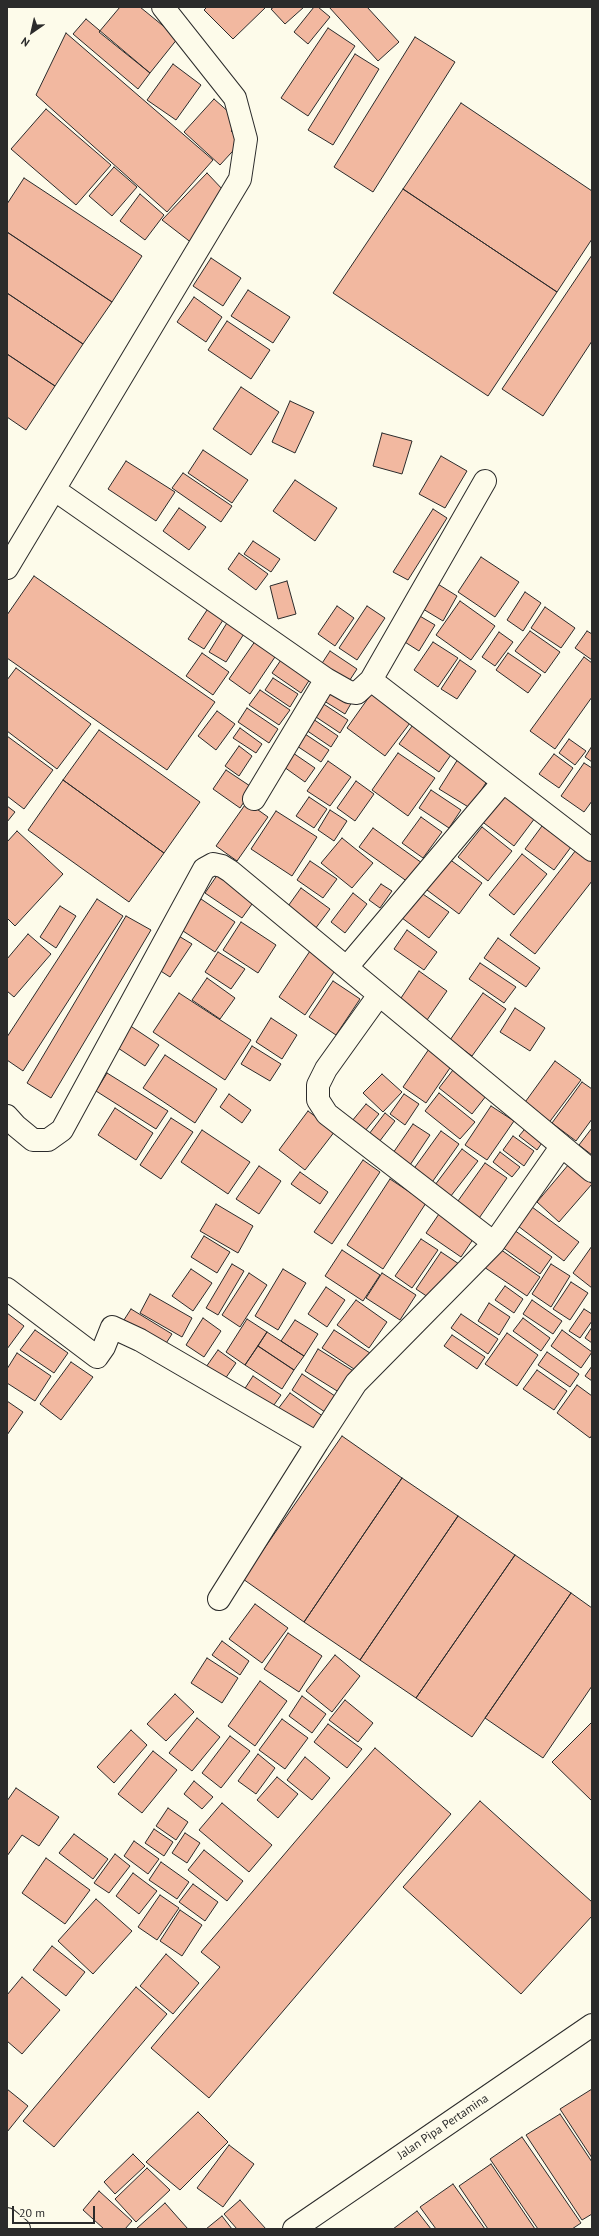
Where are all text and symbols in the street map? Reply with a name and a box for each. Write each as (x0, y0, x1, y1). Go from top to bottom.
north arrow (12, 12, 52, 52)
text: N (18, 34, 32, 50)
street label: Jalan Pipa Pertamina (395, 2091, 491, 2163)
scale bar (14, 2198, 97, 2224)
text: 20 m (19, 2205, 45, 2220)

